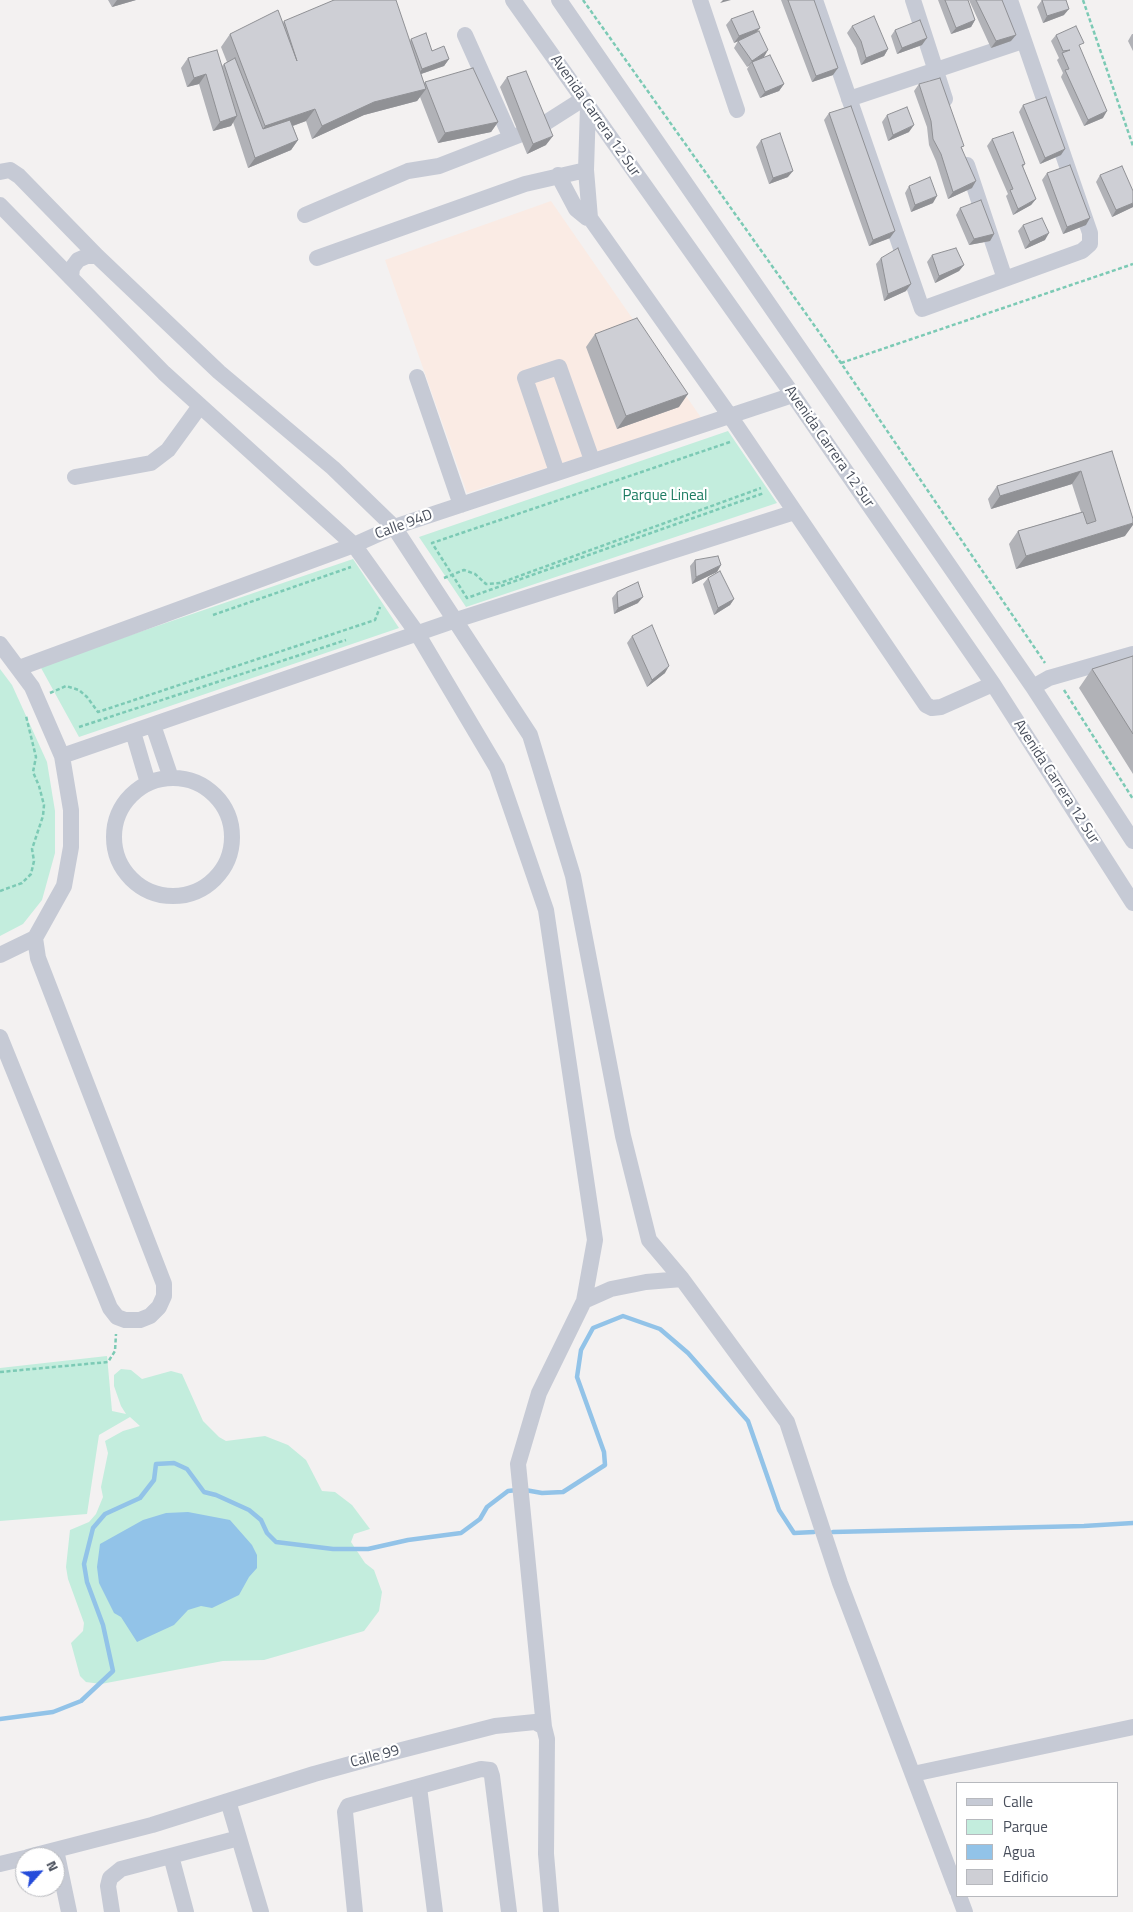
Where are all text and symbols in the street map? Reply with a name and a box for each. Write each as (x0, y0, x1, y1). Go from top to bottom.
street label: Avenida Carrera 12 Sur (546, 52, 644, 180)
street label: Avenida Carrera 12 Sur (780, 383, 878, 511)
park label: Parque Lineal (622, 487, 708, 505)
street label: Calle 94D (373, 506, 435, 544)
street label: Avenida Carrera 12 Sur (1009, 717, 1103, 847)
street label: Calle 99 (348, 1742, 402, 1772)
legend (956, 1782, 1118, 1897)
text: Calle (1003, 1790, 1033, 1813)
text: Parque (1003, 1815, 1048, 1838)
text: Agua (1003, 1840, 1035, 1863)
north arrow (15, 1847, 65, 1897)
text: N (41, 1857, 65, 1875)
text: Edificio (1003, 1865, 1048, 1888)

